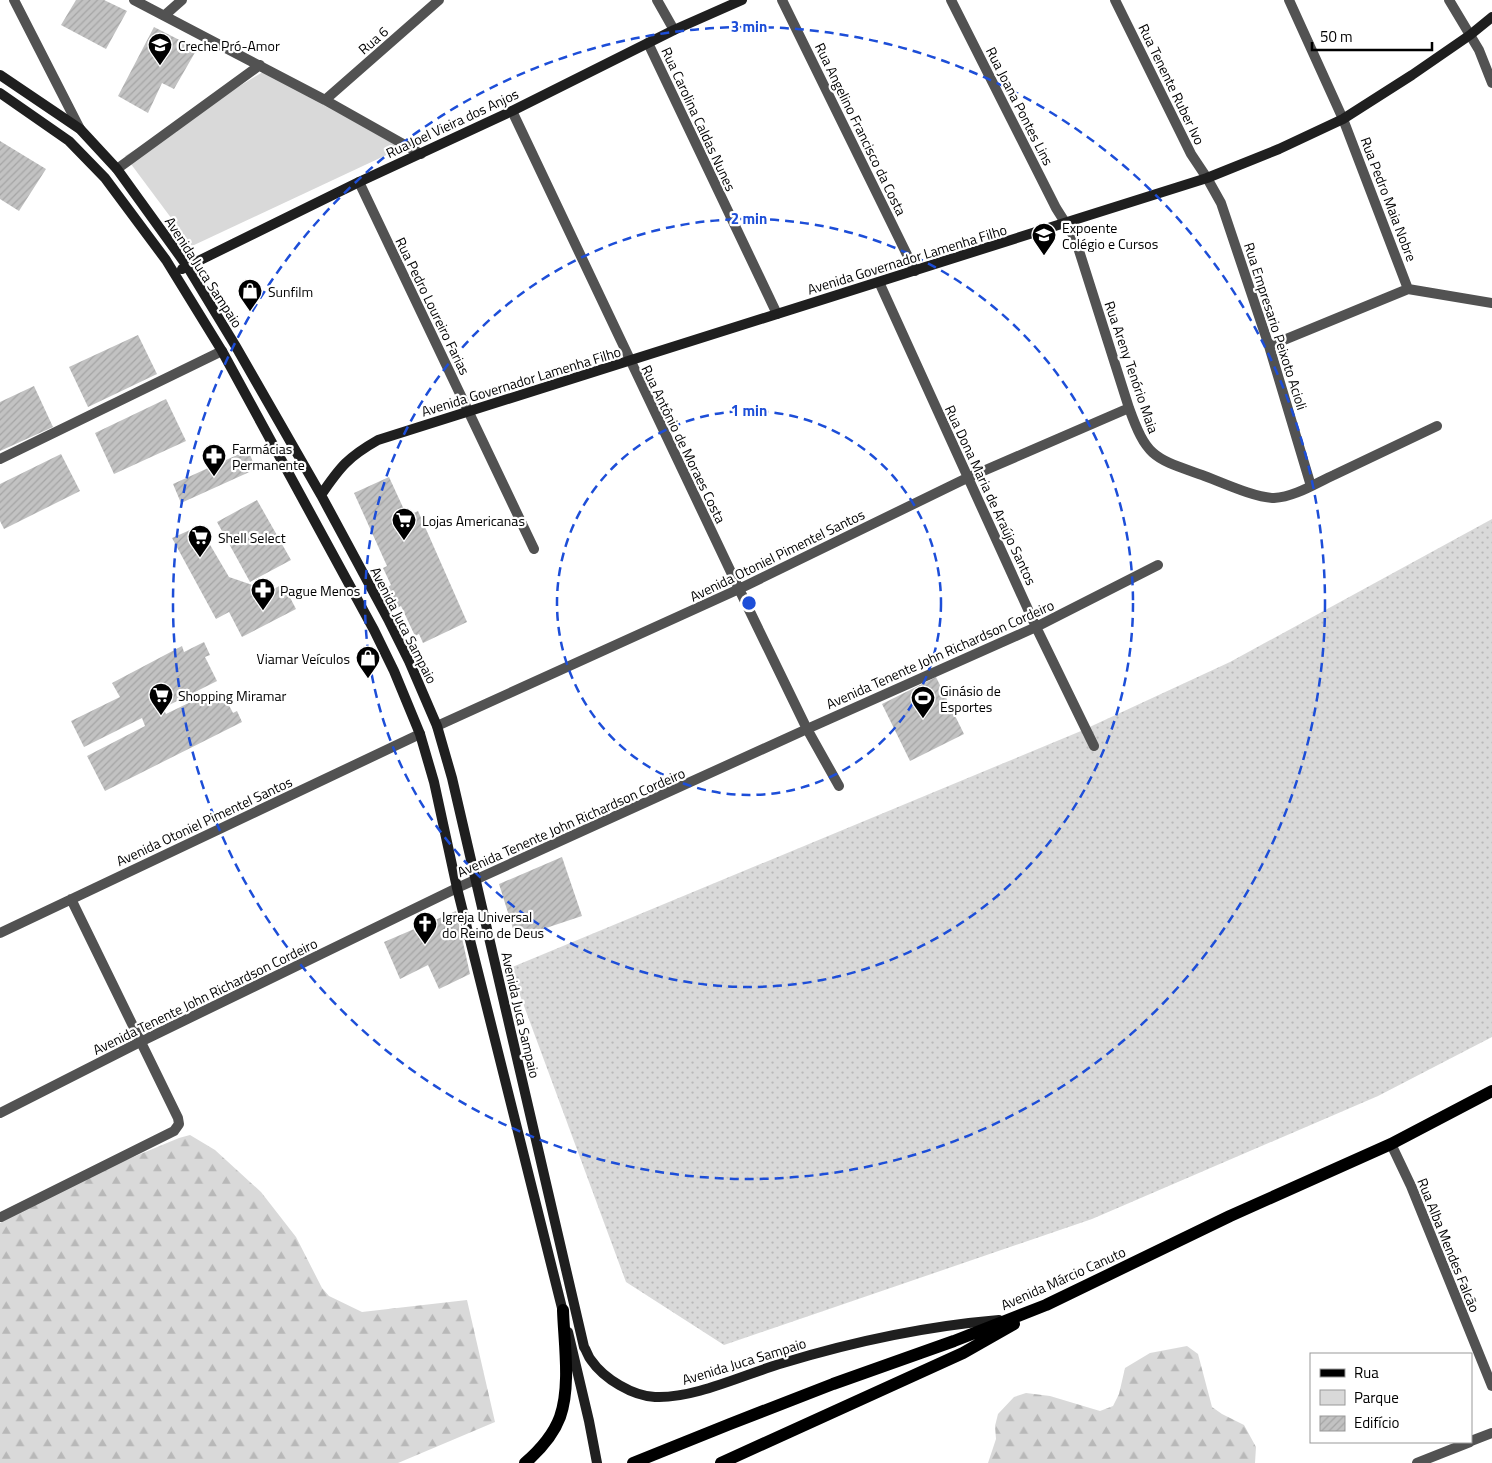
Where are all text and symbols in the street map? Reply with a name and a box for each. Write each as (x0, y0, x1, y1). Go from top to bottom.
text: 3 min (731, 15, 767, 38)
street label: Rua Tenente Ruber Ivo (1134, 20, 1210, 148)
scale bar (1312, 20, 1432, 52)
street label: Rua 6 (353, 21, 393, 59)
text: 50 m (1320, 25, 1353, 48)
school or university icon: Creche Pró-Amor (147, 32, 173, 66)
place label: Creche Pró-Amor (178, 35, 280, 56)
street label: Rua Angelino Francisco da Costa (810, 39, 912, 219)
street label: Rua Joana Pontes Lins (981, 43, 1059, 169)
street label: Rua Carolina Caldas Nunes (656, 44, 742, 194)
street label: Rua Joel Vieira dos Anjos (382, 83, 522, 163)
street label: Rua Pedro Maia Nobre (1356, 134, 1422, 264)
text: 2 min (731, 207, 767, 230)
street label: Avenida Juca Sampaio (160, 212, 248, 332)
place label: Expoente Colégio e Cursos (1062, 217, 1158, 254)
street label: Avenida Governador Lamenha Filho (805, 219, 1009, 299)
school or university icon: Expoente Colégio e Cursos (1031, 222, 1057, 256)
street label: Rua Pedro Loureiro Farias (390, 234, 476, 378)
street label: Rua Empresario Peixoto Acioli (1239, 240, 1313, 412)
shop icon: Sunfilm (237, 278, 263, 312)
place label: Sunfilm (268, 281, 313, 302)
street label: Rua Areny Tenório Maia (1099, 298, 1165, 436)
street label: Avenida Governador Lamenha Filho (419, 341, 623, 421)
street label: Rua Antônio de Moraes Costa (636, 361, 732, 527)
text: 1 min (731, 399, 767, 422)
street label: Rua Dona Maria de Araújo Santos (940, 401, 1042, 589)
place label: Farmácias Permanente (232, 438, 305, 475)
pharmacy icon: Farmácias Permanente (201, 443, 227, 477)
street label: Avenida Otoniel Pimentel Santos (686, 503, 868, 607)
supermarket icon: Lojas Americanas (391, 507, 417, 541)
place label: Lojas Americanas (422, 510, 525, 531)
supermarket icon: Shell Select (187, 524, 213, 558)
place label: Shell Select (218, 527, 286, 548)
street label: Avenida Juca Sampaio (365, 563, 443, 687)
pharmacy icon: Pague Menos (250, 577, 276, 611)
place label: Pague Menos (280, 580, 360, 601)
centre of rings (740, 594, 758, 612)
street label: Avenida Tenente John Richardson Cordeiro (823, 594, 1057, 714)
shop icon: Viamar Veículos (355, 645, 381, 679)
place label: Viamar Veículos (257, 648, 350, 669)
place label: Ginásio de Esportes (940, 680, 1001, 717)
supermarket icon: Shopping Miramar (148, 682, 174, 716)
place label: Shopping Miramar (178, 685, 287, 706)
sports icon: Ginásio de Esportes (910, 685, 936, 719)
street label: Avenida Tenente John Richardson Cordeiro (454, 762, 688, 882)
street label: Avenida Otoniel Pimentel Santos (112, 771, 296, 871)
place label: Igreja Universal do Reino de Deus (442, 906, 544, 943)
church icon: Igreja Universal do Reino de Deus (412, 911, 438, 945)
street label: Avenida Tenente John Richardson Cordeiro (89, 932, 321, 1060)
street label: Avenida Juca Sampaio (496, 950, 546, 1080)
street label: Rua Alba Mendes Falcão (1412, 1175, 1486, 1315)
street label: Avenida Márcio Canuto (997, 1241, 1129, 1315)
street label: Avenida Juca Sampaio (679, 1332, 809, 1390)
legend (1310, 1353, 1472, 1443)
text: Rua (1354, 1361, 1379, 1384)
text: Parque (1354, 1386, 1399, 1409)
text: Edifício (1354, 1411, 1399, 1434)

